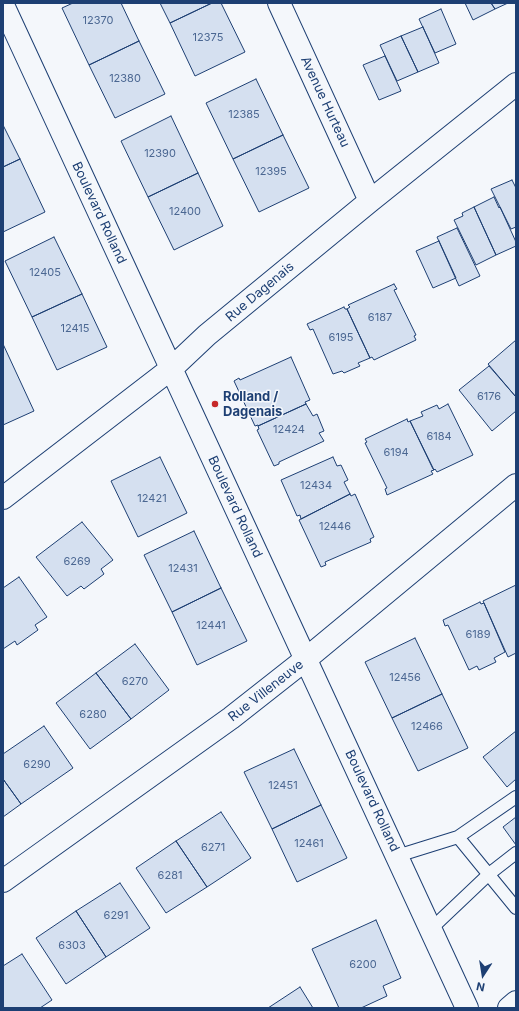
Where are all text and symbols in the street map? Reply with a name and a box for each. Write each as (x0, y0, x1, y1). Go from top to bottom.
house number: 12370 (83, 14, 113, 28)
house number: 12375 (193, 31, 223, 45)
street label: Avenue Hurteau (297, 54, 353, 150)
house number: 12380 (109, 72, 141, 86)
house number: 12385 (228, 108, 260, 122)
house number: 12390 (144, 147, 176, 161)
street label: Boulevard Rolland (69, 160, 129, 266)
house number: 12395 (255, 165, 287, 179)
house number: 12400 (169, 205, 201, 219)
street label: Rue Dagenais (223, 259, 297, 325)
house number: 12405 (29, 266, 61, 280)
house number: 6187 (368, 311, 392, 325)
house number: 12415 (60, 322, 90, 336)
house number: 6195 (329, 331, 353, 345)
place label: Rolland / Dagenais (223, 389, 282, 420)
house number: 6176 (477, 390, 501, 404)
marker: Rolland / Dagenais (210, 399, 220, 409)
house number: 12424 (273, 423, 305, 437)
house number: 6184 (426, 430, 452, 444)
house number: 6194 (383, 446, 409, 460)
street label: Boulevard Rolland (205, 454, 265, 560)
house number: 12434 (300, 479, 332, 493)
house number: 12421 (137, 492, 167, 506)
house number: 12446 (319, 520, 351, 534)
house number: 6269 (63, 555, 91, 569)
house number: 12431 (168, 562, 198, 576)
house number: 12441 (196, 619, 226, 633)
house number: 6189 (466, 628, 490, 642)
street label: Rue Villeneuve (225, 657, 307, 725)
house number: 12456 (389, 671, 421, 685)
house number: 6270 (122, 675, 148, 689)
house number: 6280 (79, 708, 107, 722)
house number: 12466 (411, 720, 443, 734)
street label: Boulevard Rolland (342, 748, 402, 854)
house number: 6290 (23, 758, 51, 772)
house number: 12451 (268, 779, 298, 793)
house number: 12461 (294, 837, 324, 851)
house number: 6271 (201, 841, 225, 855)
house number: 6281 (158, 869, 182, 883)
house number: 6291 (104, 909, 128, 923)
house number: 6303 (58, 939, 86, 953)
north arrow (463, 955, 503, 995)
house number: 6200 (349, 958, 377, 972)
text: N (475, 979, 486, 994)

